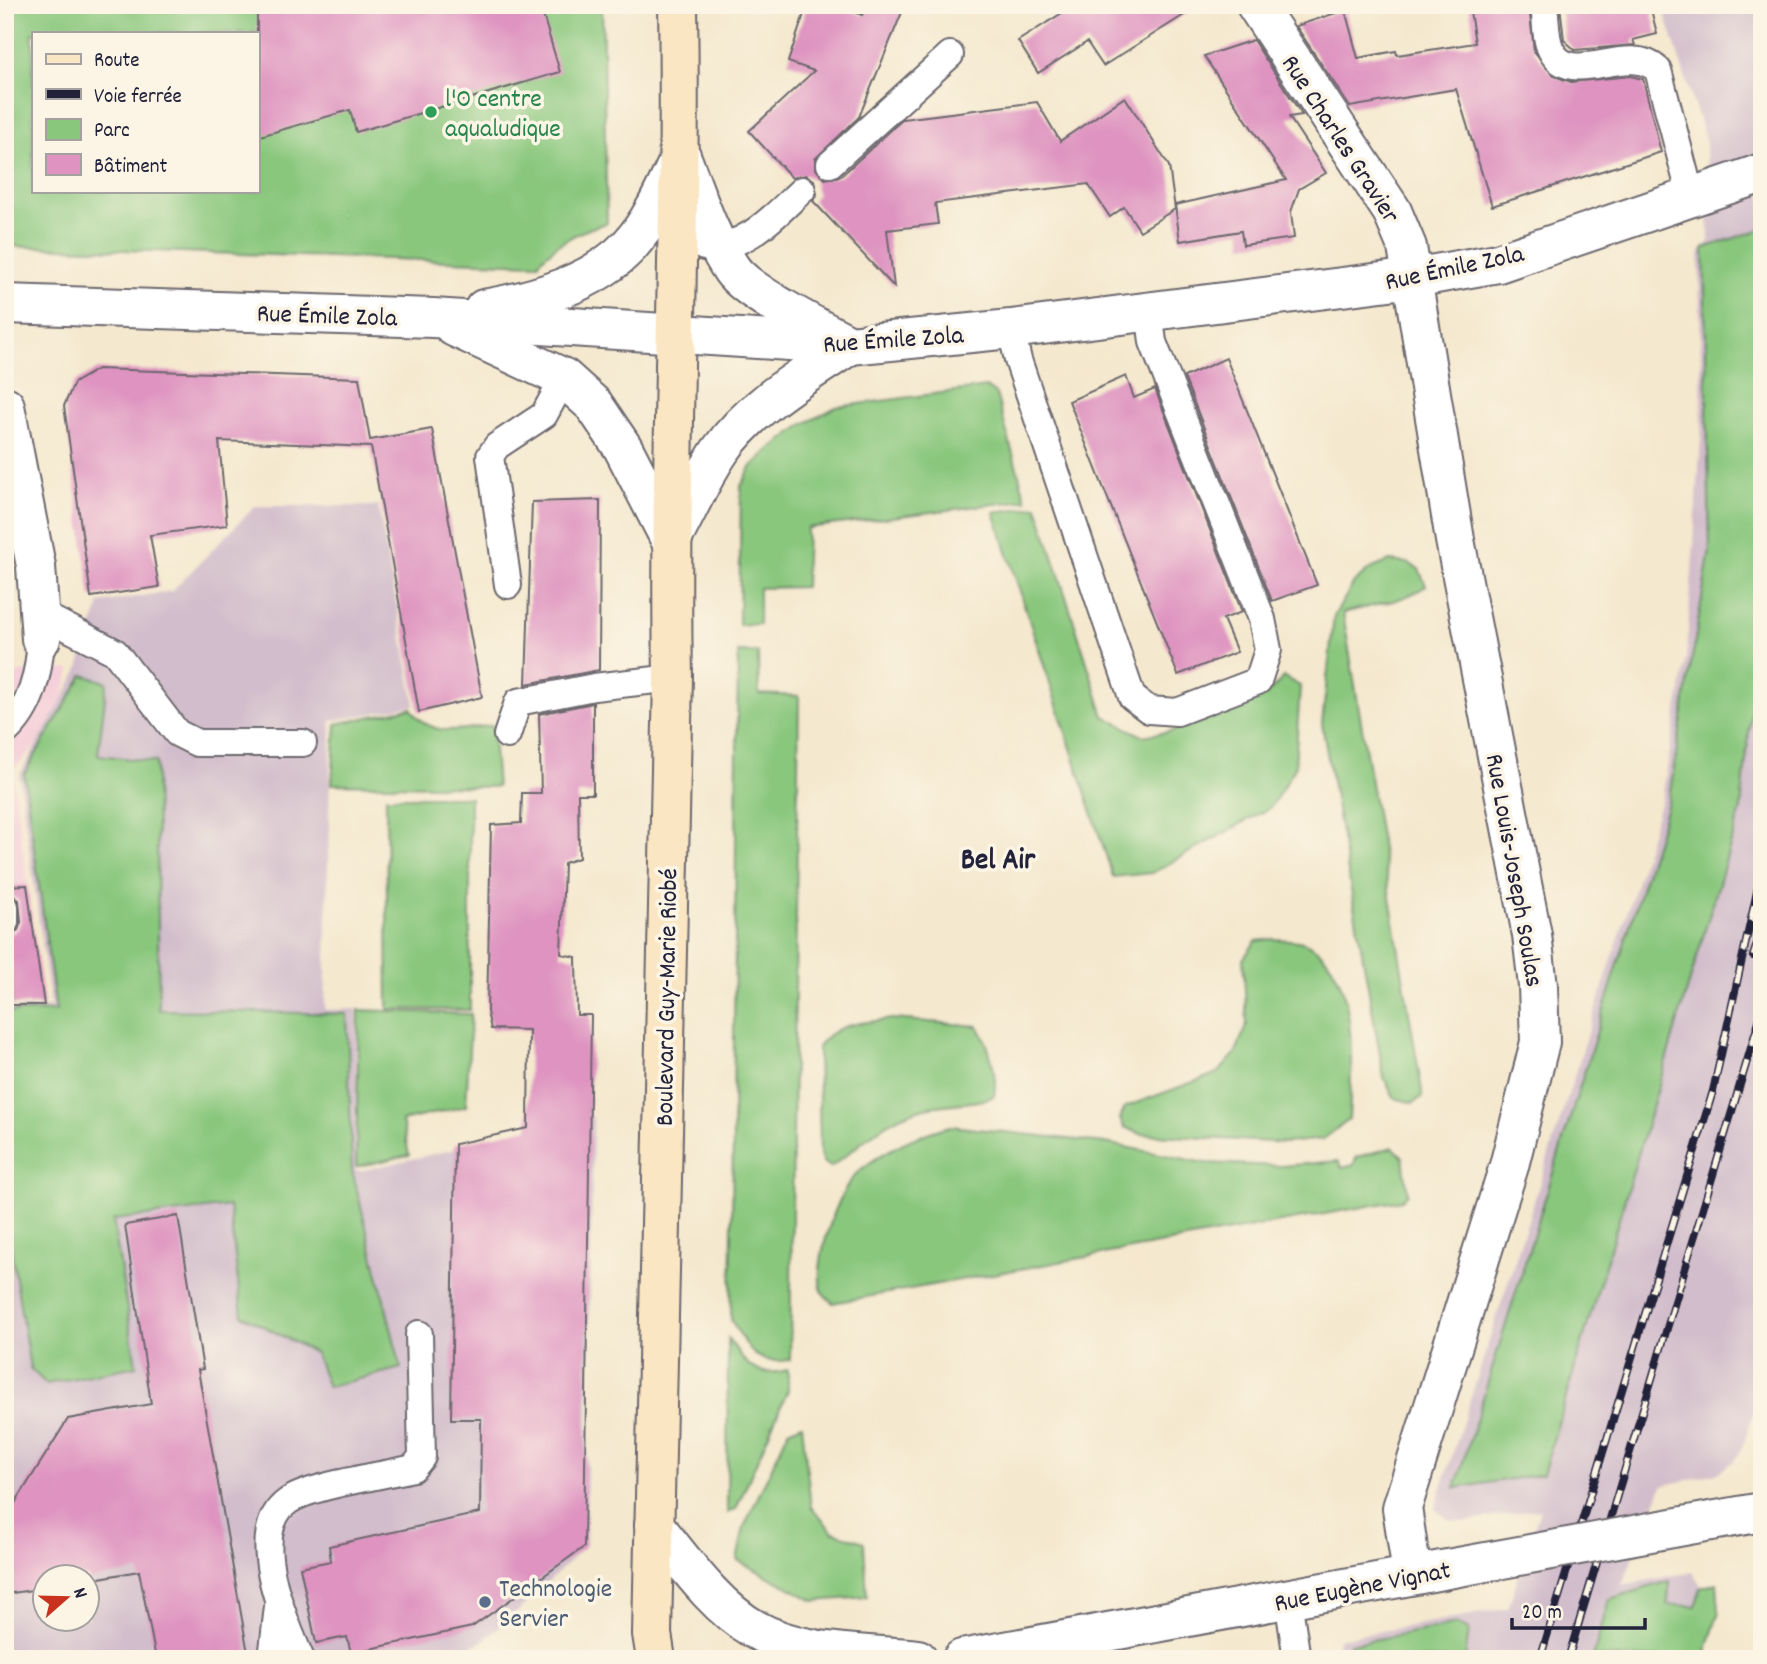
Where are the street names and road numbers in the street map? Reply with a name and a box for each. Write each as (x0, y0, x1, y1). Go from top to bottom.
street label: Rue Charles Gravier (1271, 48, 1408, 232)
street label: Rue Émile Zola (1382, 237, 1528, 302)
street label: Rue Émile Zola (256, 297, 399, 338)
street label: Rue Émile Zola (822, 318, 966, 365)
street label: Rue Louis-Joseph Soulas (1474, 751, 1551, 990)
street label: Boulevard Guy-Marie Riobé (648, 868, 689, 1126)
street label: Rue Eugène Vignat (1271, 1553, 1454, 1624)

